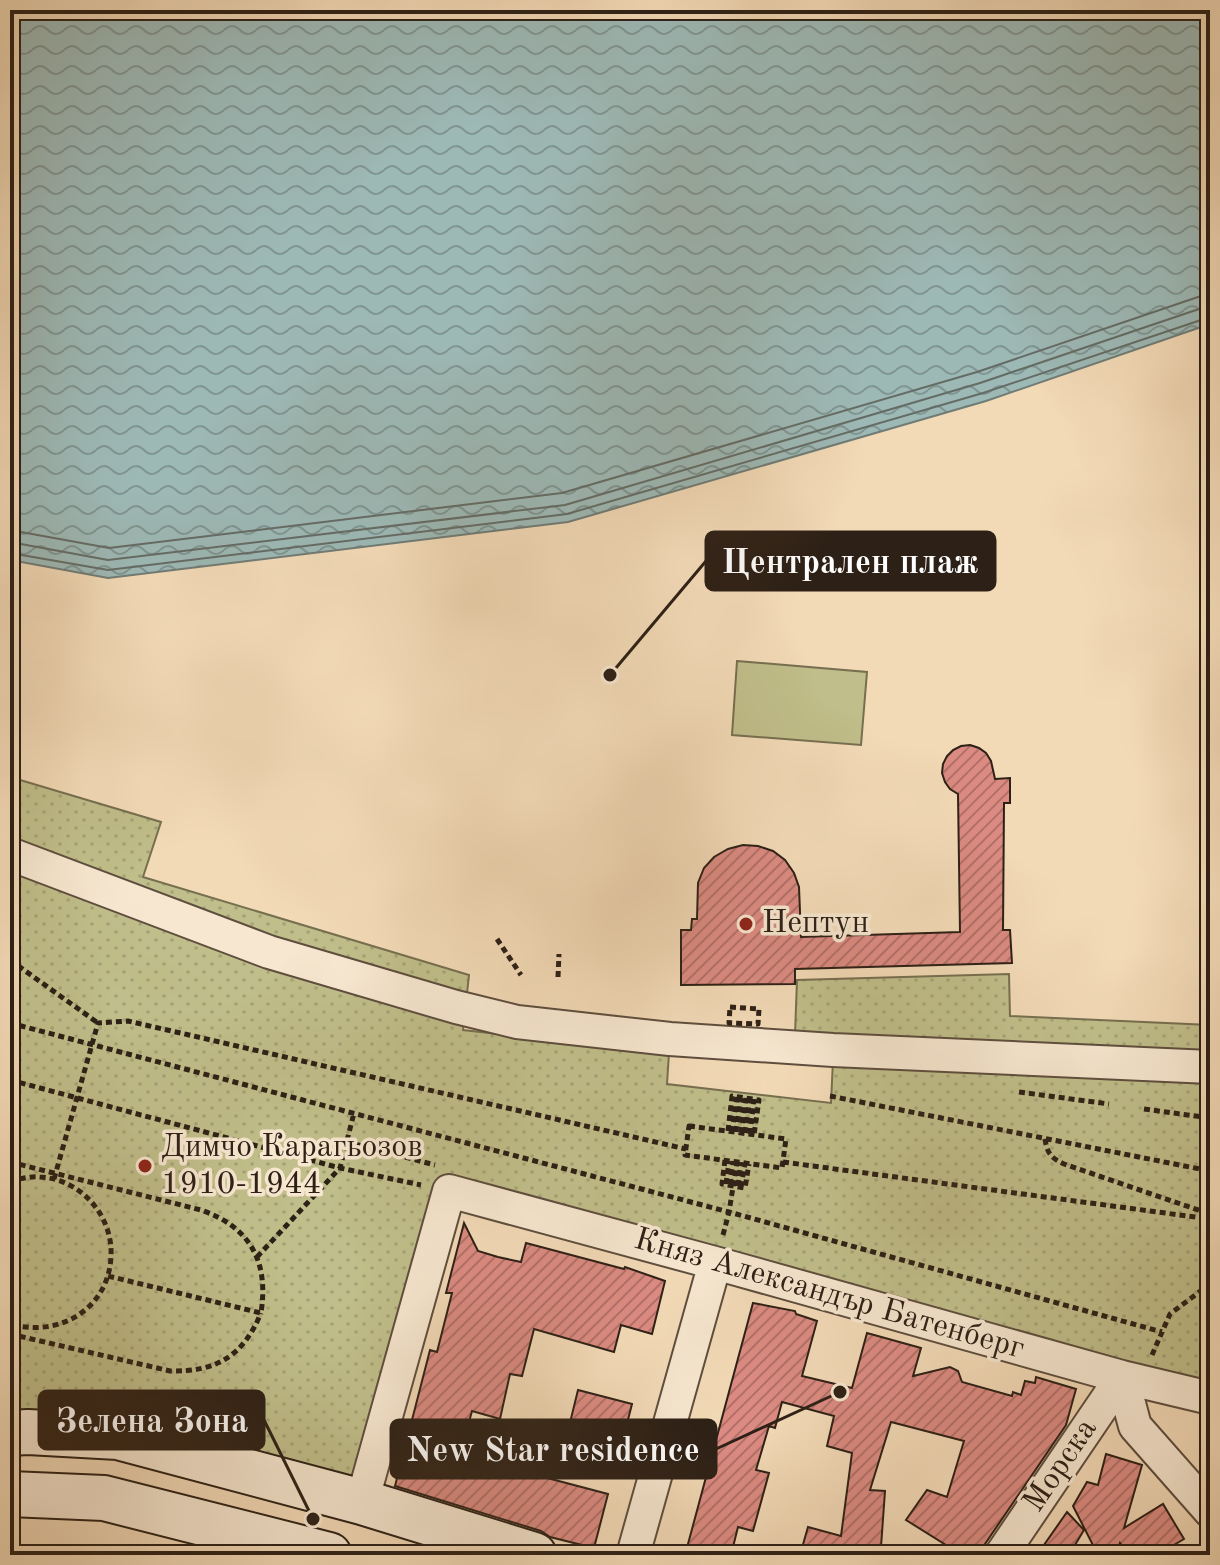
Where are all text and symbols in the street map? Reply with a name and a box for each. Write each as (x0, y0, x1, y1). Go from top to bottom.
callout: Централен плаж (706, 532, 995, 590)
text: Централен плаж (722, 547, 978, 581)
place label: Нептун (762, 908, 869, 940)
marker: Нептун (737, 915, 755, 933)
place label: Димчо Карагьозов 1910-1944 (161, 1132, 423, 1201)
marker: Димчо Карагьозов 1910-1944 (136, 1157, 154, 1175)
street label: Княз Александър Батенберг (630, 1224, 1028, 1366)
callout: Зелена Зона (39, 1391, 264, 1449)
text: Зелена Зона (56, 1406, 248, 1440)
street label: Морска (1018, 1413, 1104, 1519)
callout: New Star residence (391, 1420, 716, 1478)
text: New Star residence (406, 1435, 700, 1469)

